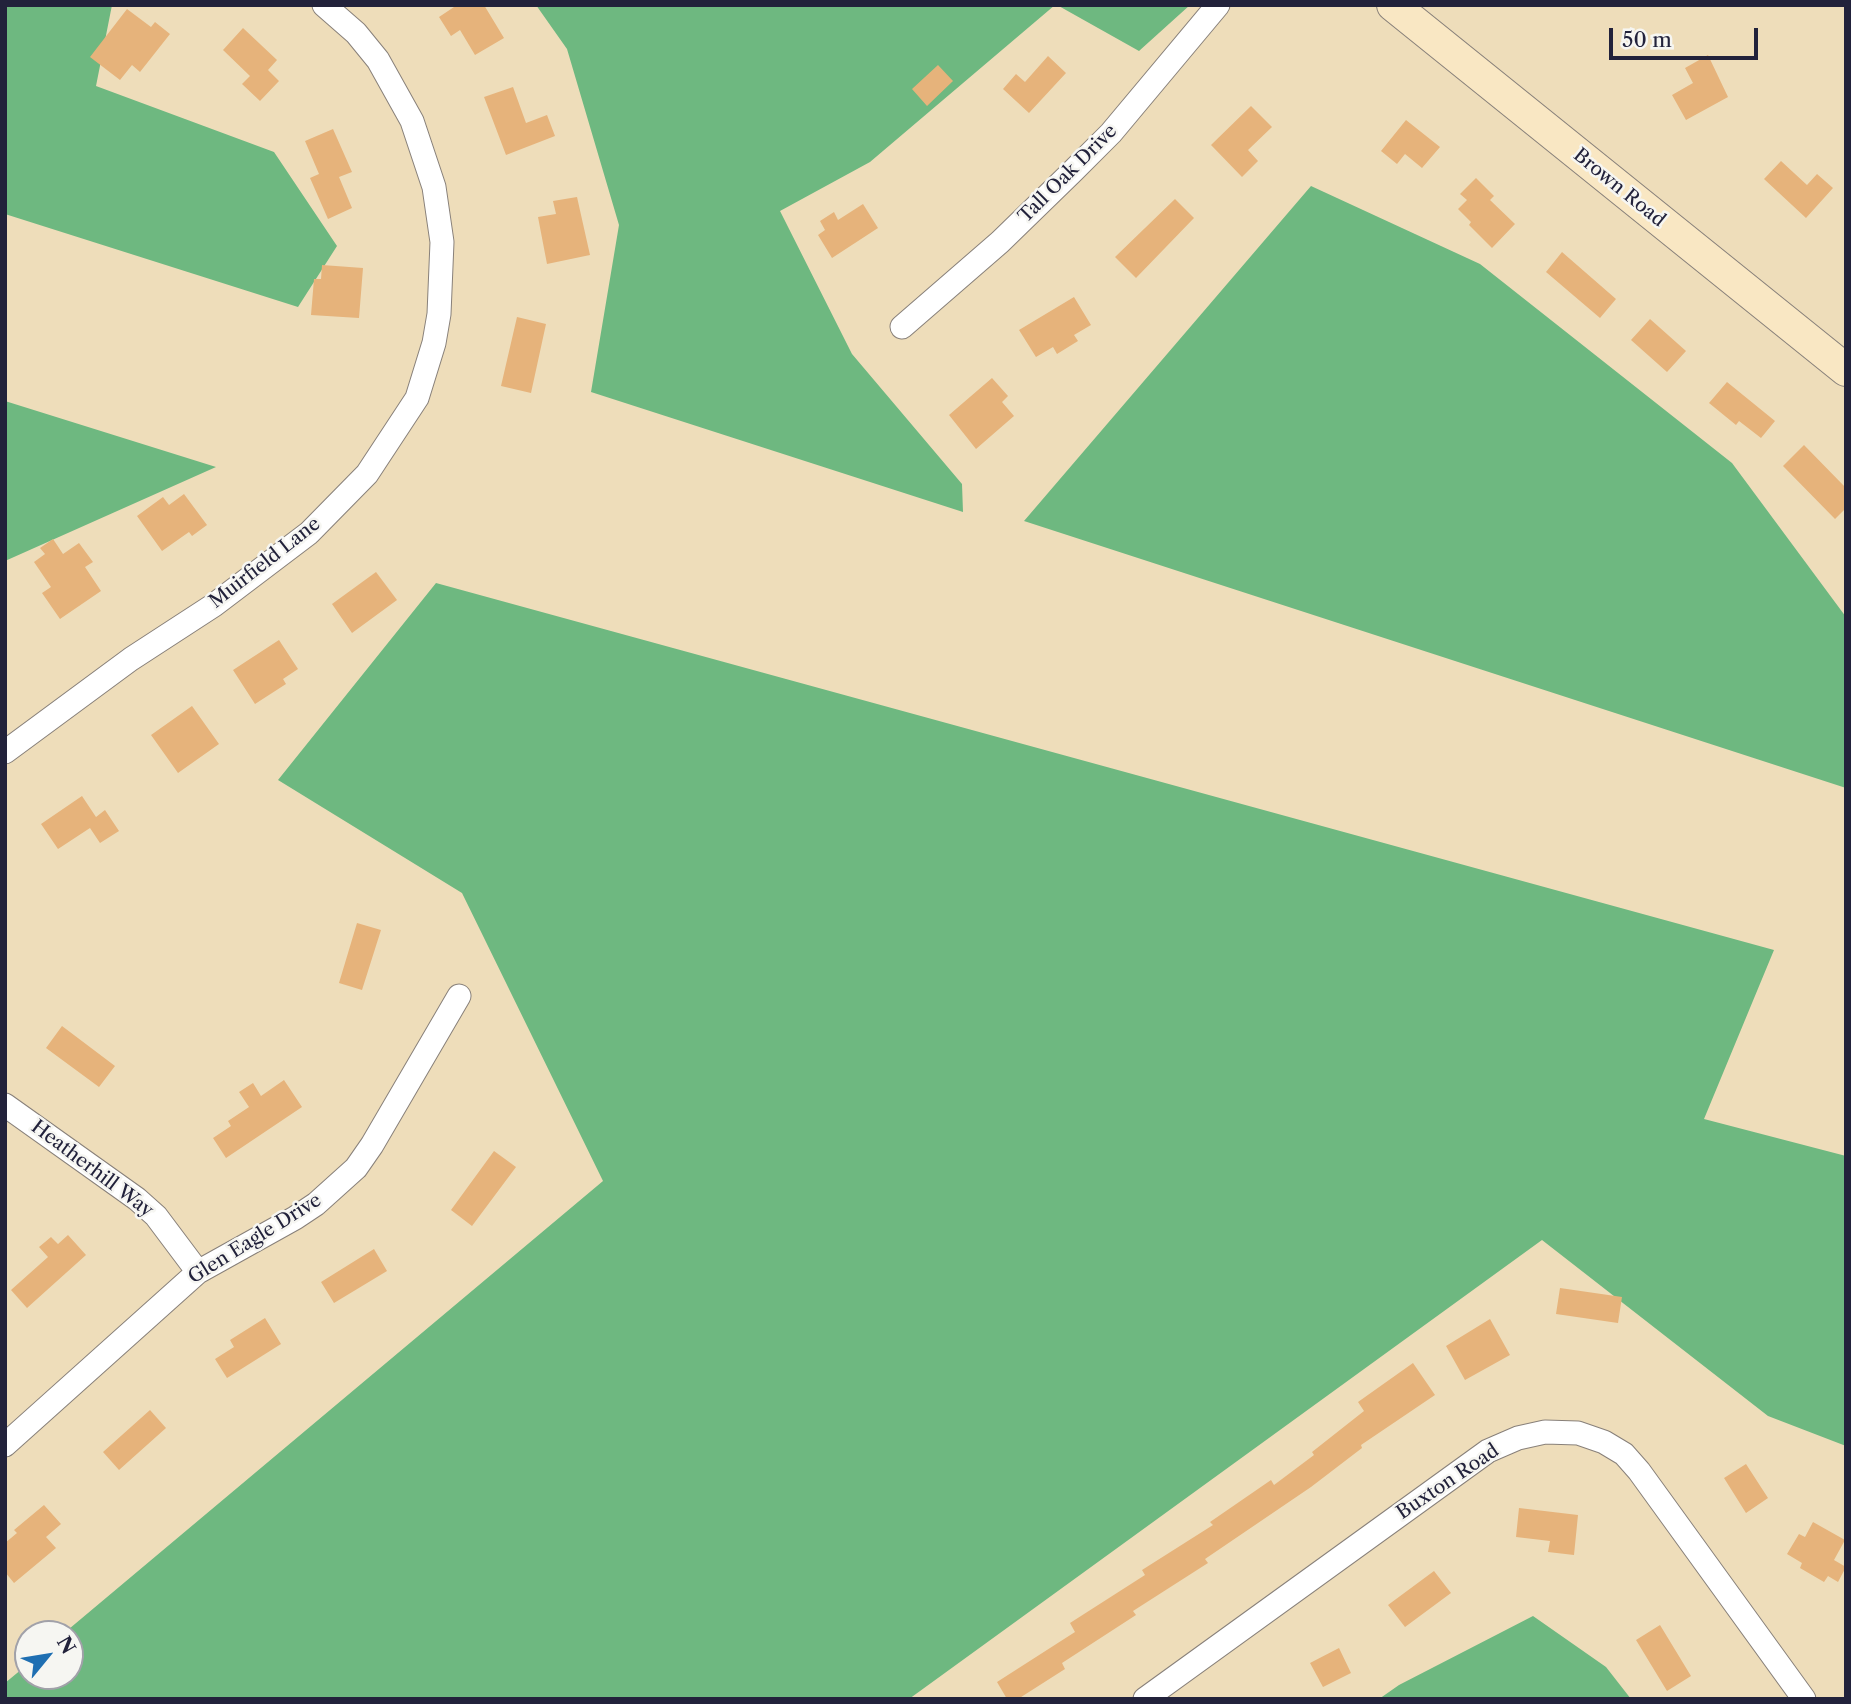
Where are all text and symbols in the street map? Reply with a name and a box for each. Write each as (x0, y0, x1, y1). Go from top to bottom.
scale bar (1613, 14, 1762, 58)
text: 50 m (1622, 27, 1672, 52)
street label: Tall Oak Drive (1014, 120, 1122, 228)
street label: Brown Road (1568, 144, 1670, 232)
street label: Muirfield Lane (205, 513, 325, 613)
street label: Heatherhill Way (26, 1116, 158, 1222)
street label: Glen Eagle Drive (184, 1189, 326, 1289)
street label: Buxton Road (1393, 1439, 1503, 1525)
north arrow (14, 1620, 84, 1690)
text: N (52, 1632, 80, 1658)

